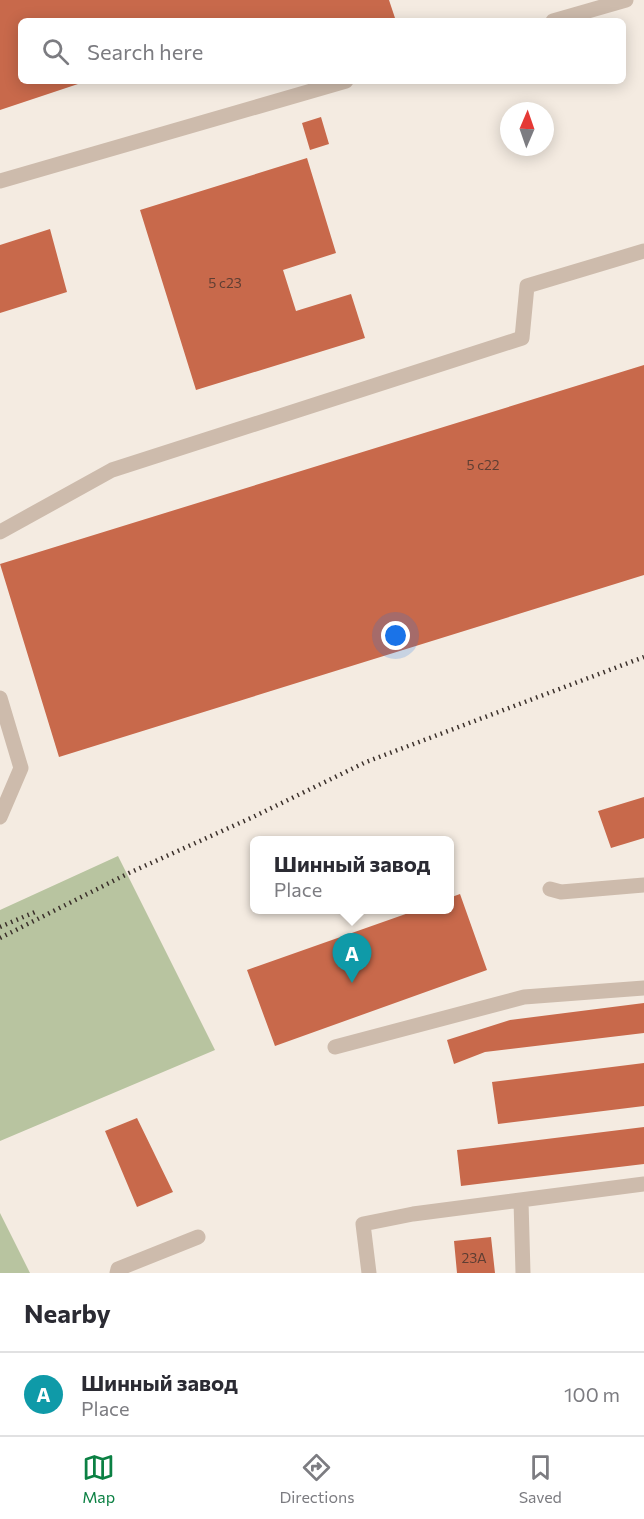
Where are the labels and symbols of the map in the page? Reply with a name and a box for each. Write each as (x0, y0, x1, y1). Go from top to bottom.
north arrow (500, 102, 554, 156)
house number: 5 с23 (208, 274, 242, 291)
house number: 5 с22 (466, 456, 500, 473)
your location (381, 621, 410, 650)
pin: A (332, 934, 372, 983)
house number: 23А (461, 1249, 487, 1266)

